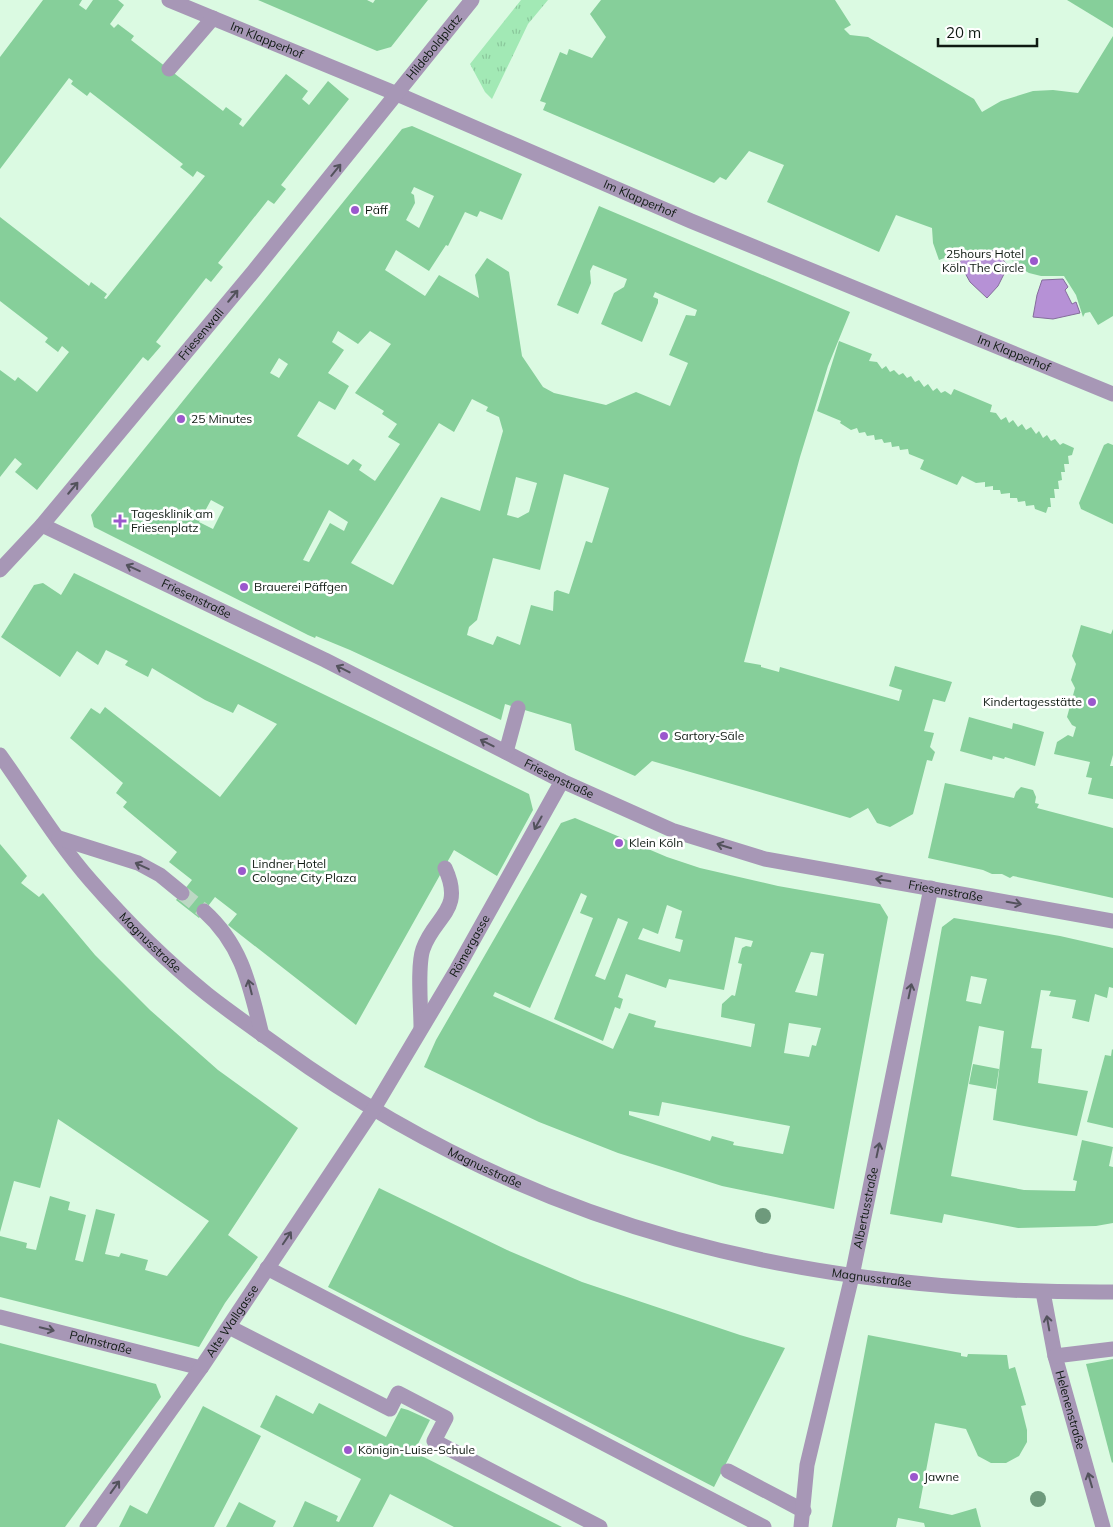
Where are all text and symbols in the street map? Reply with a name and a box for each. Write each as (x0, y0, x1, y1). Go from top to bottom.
street label: Hildeboldplatz (403, 11, 465, 83)
scale bar (938, 15, 1037, 47)
street label: Im Klapperhof (228, 18, 307, 62)
text: 20 m (946, 23, 981, 42)
one-way arrow (330, 164, 341, 177)
street label: Im Klapperhof (601, 176, 679, 221)
place label: Päff (365, 202, 389, 217)
marker: Päff (349, 204, 361, 216)
place label: 25hours Hotel Köln The Circle (942, 246, 1024, 275)
marker: 25hours Hotel Köln The Circle (1028, 255, 1040, 267)
one-way arrow (227, 289, 238, 302)
street label: Friesenwall (175, 305, 227, 363)
street label: Im Klapperhof (975, 331, 1054, 375)
place label: 25 Minutes (191, 411, 252, 426)
marker: 25 Minutes (175, 413, 187, 425)
one-way arrow (68, 482, 79, 495)
place label: Tagesklinik am Friesenplatz (131, 506, 213, 535)
marker: Tagesklinik am Friesenplatz (113, 514, 127, 528)
one-way arrow (126, 563, 141, 573)
street label: Friesenstraße (159, 575, 234, 621)
place label: Brauerei Päffgen (254, 579, 347, 594)
marker: Brauerei Päffgen (238, 581, 250, 593)
one-way arrow (335, 664, 350, 674)
place label: Kindertagesstätte (983, 694, 1082, 709)
marker: Kindertagesstätte (1086, 696, 1098, 708)
place label: Sartory-Säle (674, 728, 744, 743)
marker: Sartory-Säle (658, 730, 670, 742)
one-way arrow (480, 738, 495, 747)
street label: Friesenstraße (522, 755, 596, 801)
one-way arrow (533, 816, 543, 831)
place label: Klein Köln (629, 835, 683, 850)
marker: Klein Köln (613, 837, 625, 849)
one-way arrow (717, 841, 733, 851)
place label: Lindner Hotel Cologne City Plaza (252, 856, 356, 885)
one-way arrow (135, 860, 150, 870)
marker: Lindner Hotel Cologne City Plaza (236, 865, 248, 877)
one-way arrow (876, 874, 892, 884)
street label: Friesenstraße (907, 877, 984, 905)
one-way arrow (1005, 899, 1021, 909)
street label: Magnusstraße (116, 909, 185, 976)
street label: Römergasse (446, 912, 493, 980)
one-way arrow (245, 980, 254, 996)
one-way arrow (906, 983, 915, 999)
street label: Magnusstraße (445, 1143, 524, 1191)
one-way arrow (873, 1143, 883, 1159)
street label: Albertusstraße (850, 1166, 881, 1250)
one-way arrow (282, 1232, 292, 1246)
street label: Magnusstraße (831, 1265, 912, 1290)
street label: Alte Wallgasse (202, 1282, 261, 1360)
one-way arrow (1042, 1316, 1052, 1332)
one-way arrow (39, 1324, 55, 1334)
street label: Palmstraße (68, 1327, 134, 1357)
street label: Helenenstraße (1052, 1368, 1089, 1451)
place label: Königin-Luise-Schule (358, 1442, 475, 1457)
marker: Königin-Luise-Schule (342, 1444, 354, 1456)
place label: Jawne (924, 1469, 959, 1484)
marker: Jawne (908, 1471, 920, 1483)
one-way arrow (1085, 1473, 1094, 1489)
one-way arrow (110, 1480, 120, 1494)

